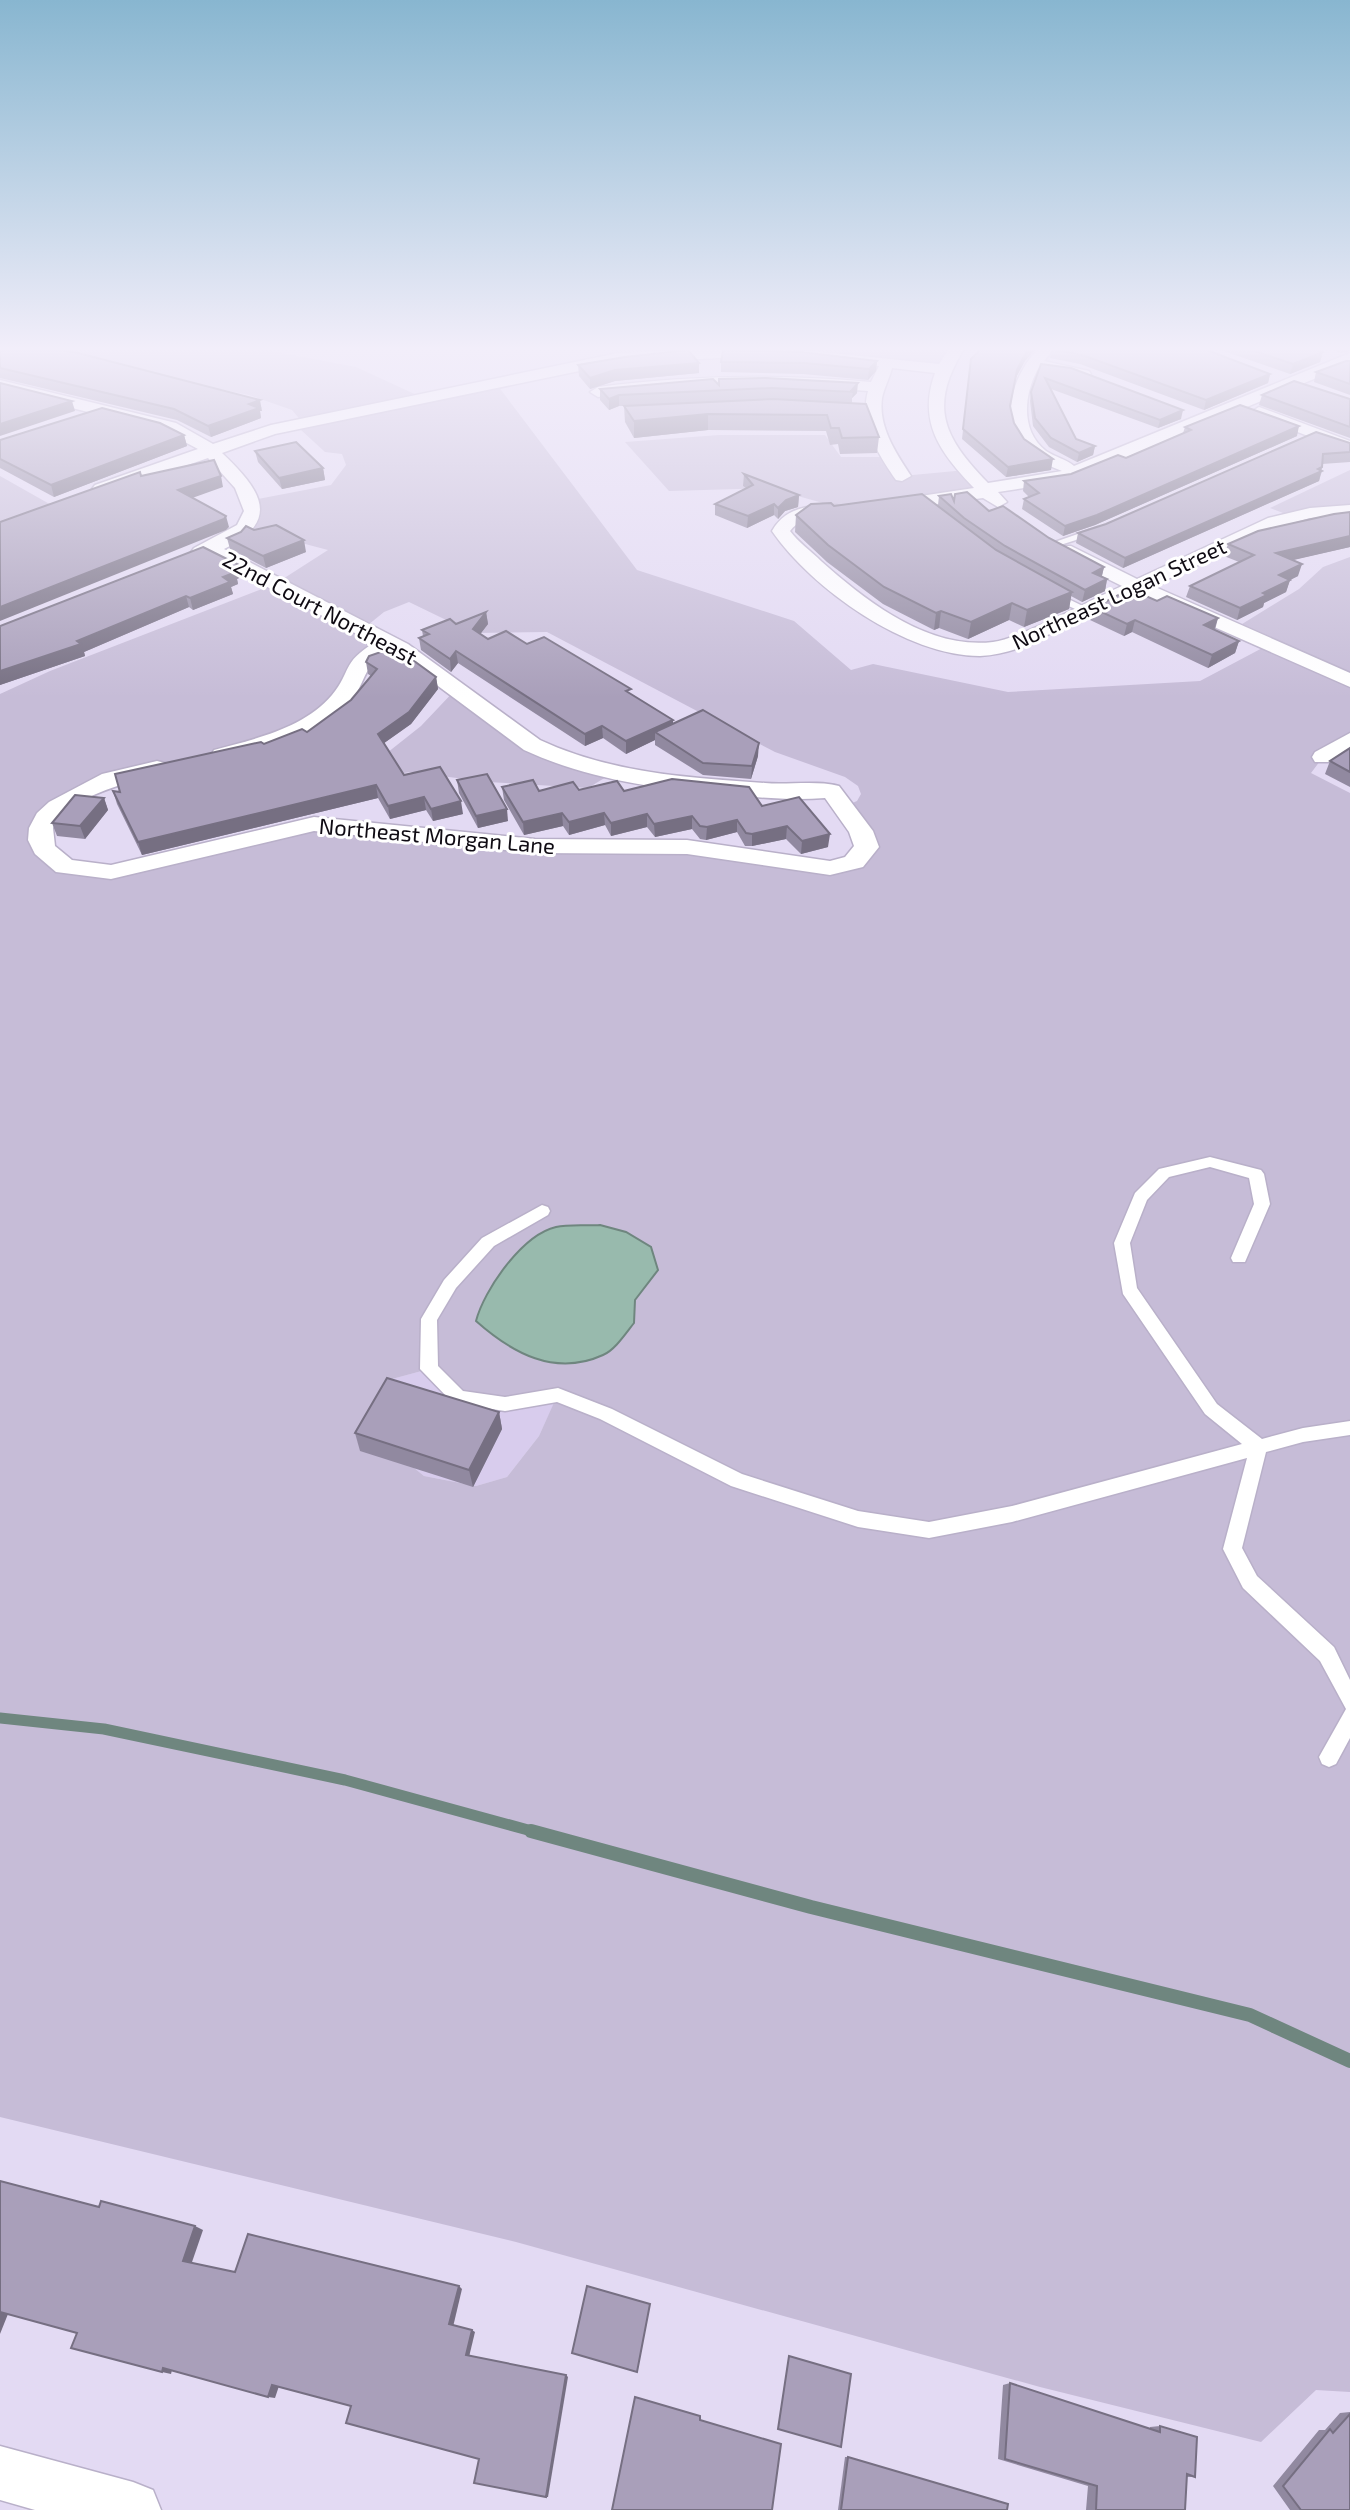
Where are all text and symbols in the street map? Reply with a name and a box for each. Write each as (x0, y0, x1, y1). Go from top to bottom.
street label: Northeast Logan Street (1007, 532, 1230, 654)
street label: 22nd Court Northeast (219, 545, 422, 669)
street label: Northeast Morgan Lane (318, 812, 556, 858)

